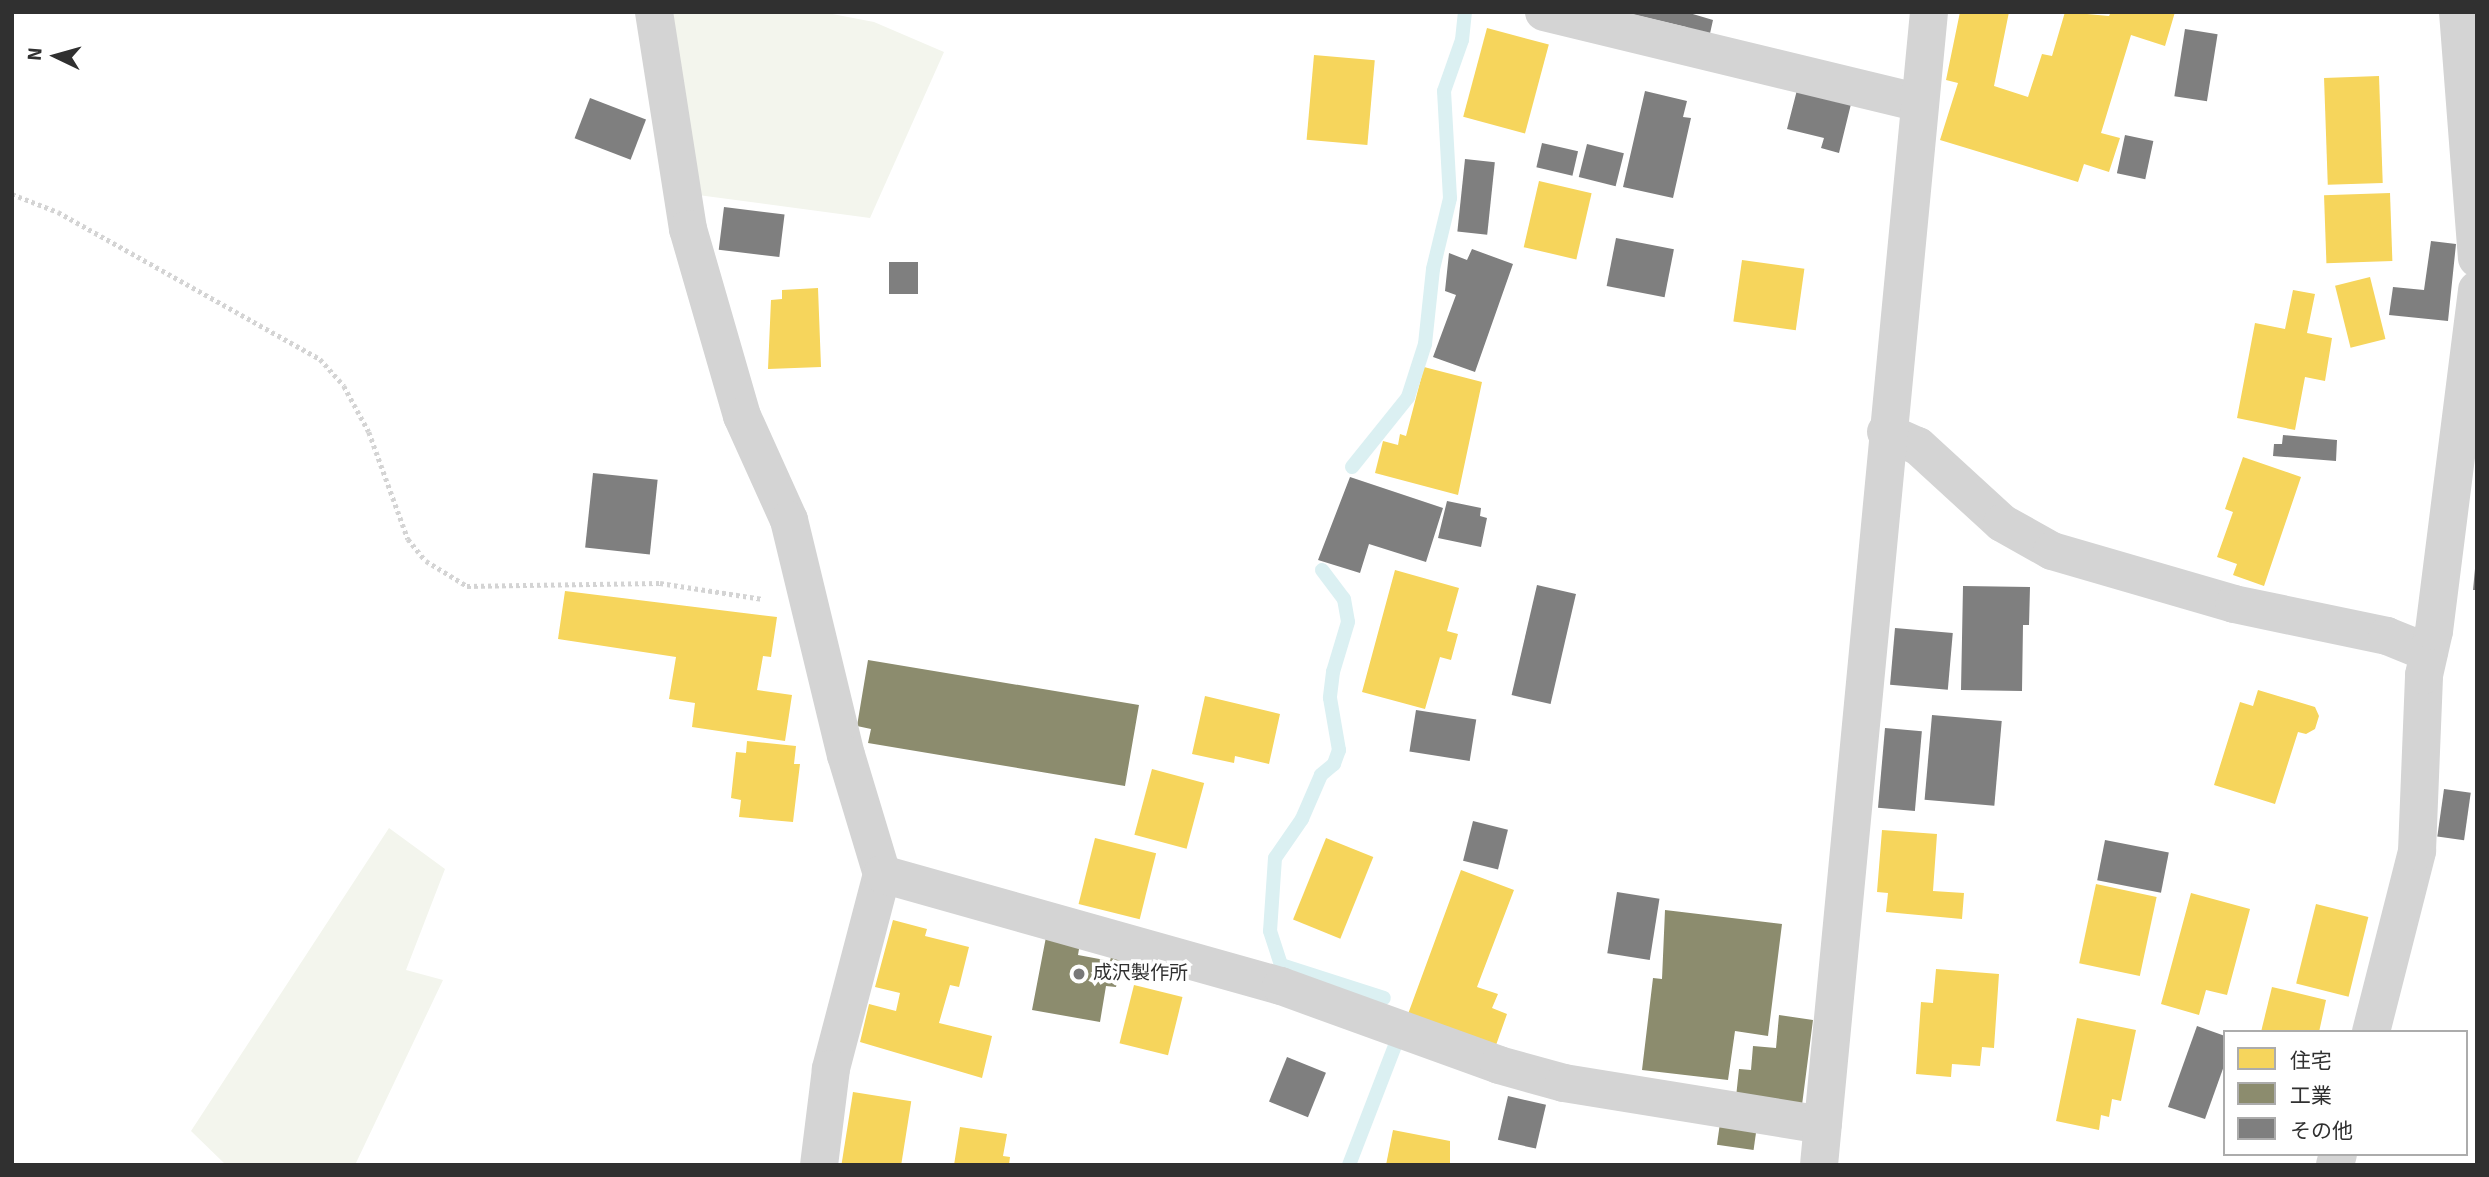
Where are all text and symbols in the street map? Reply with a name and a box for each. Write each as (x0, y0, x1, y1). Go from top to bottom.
north arrow (21, 21, 91, 91)
text: N (23, 47, 48, 62)
place label: 成沢製作所 (1093, 963, 1188, 985)
marker: 成沢製作所 (1071, 966, 1087, 982)
legend (2223, 1030, 2468, 1156)
text: 住宅 (2290, 1048, 2332, 1074)
text: 工業 (2290, 1083, 2332, 1109)
text: その他 (2290, 1118, 2353, 1144)

